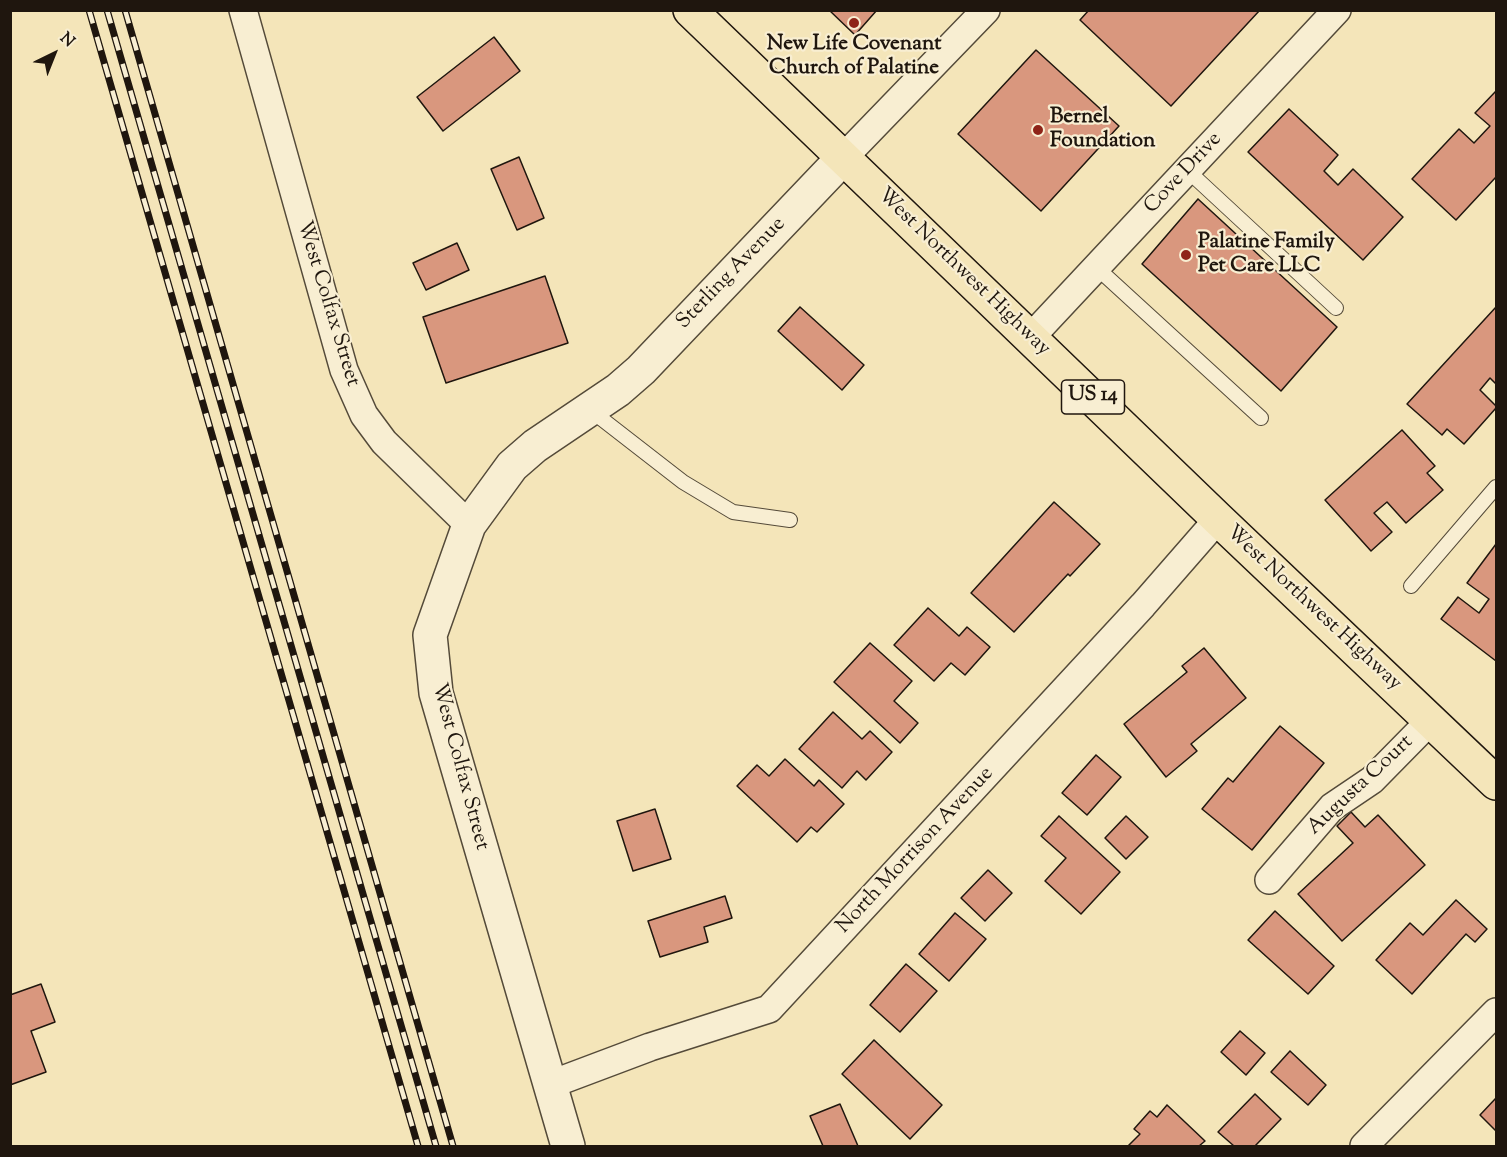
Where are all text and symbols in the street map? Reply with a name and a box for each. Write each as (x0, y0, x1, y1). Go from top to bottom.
marker: New Life Covenant Church of Palatine (847, 16, 861, 30)
north arrow (24, 24, 84, 84)
text: N (54, 28, 79, 53)
place label: New Life Covenant Church of Palatine (767, 32, 941, 82)
place label: Bernel Foundation (1050, 105, 1155, 155)
marker: Bernel Foundation (1031, 123, 1045, 137)
street label: Cove Drive (1140, 128, 1228, 220)
street label: West Northwest Highway (871, 184, 1055, 362)
street label: Sterling Avenue (672, 213, 792, 335)
street label: West Colfax Street (290, 218, 364, 390)
place label: Palatine Family Pet Care LLC (1198, 230, 1335, 280)
marker: Palatine Family Pet Care LLC (1179, 248, 1193, 262)
road number: US 14 (1062, 380, 1124, 414)
street label: West Northwest Highway (1220, 521, 1406, 697)
street label: West Colfax Street (425, 681, 493, 853)
street label: Augusta Court (1303, 731, 1419, 841)
street label: North Morrison Avenue (832, 762, 1000, 940)

